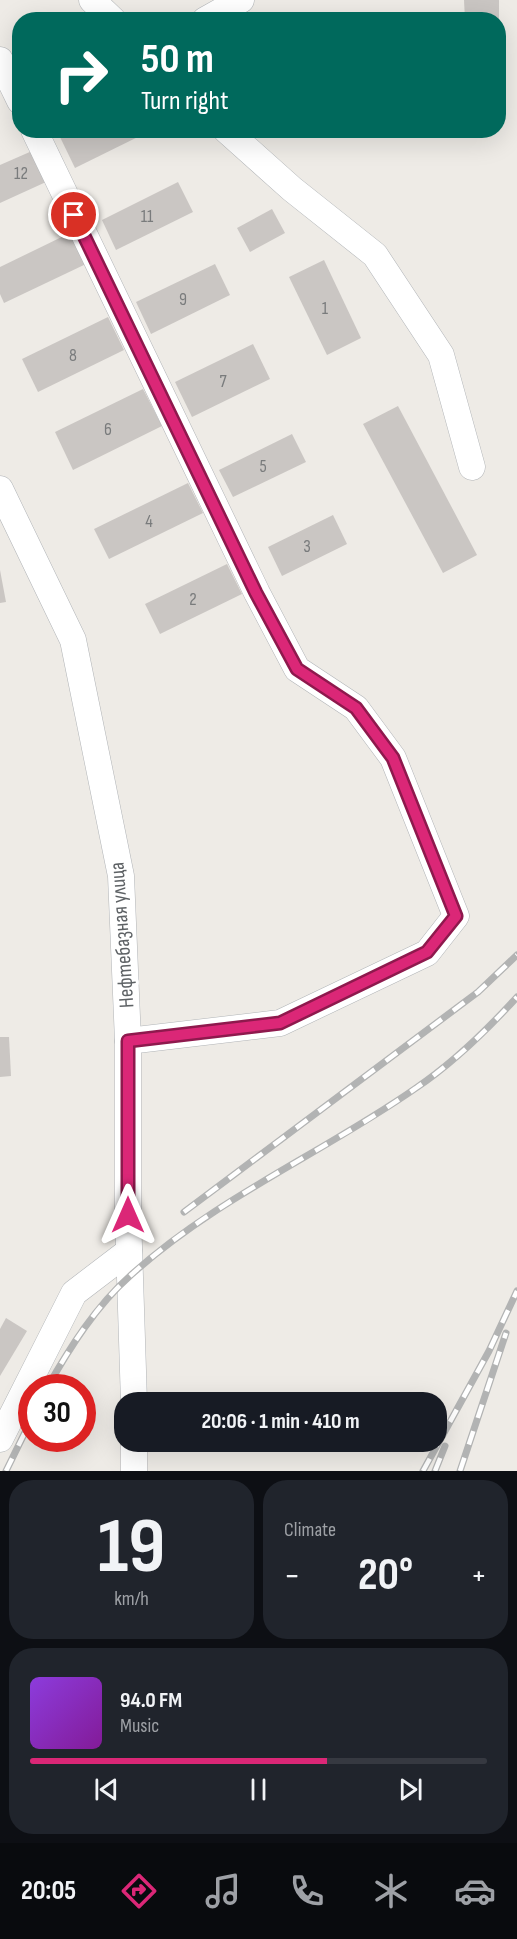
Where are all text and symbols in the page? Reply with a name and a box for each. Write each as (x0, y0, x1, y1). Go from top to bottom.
text: 50 m (141, 34, 214, 85)
icon: right (42, 36, 120, 114)
text: Turn right (141, 85, 228, 117)
house number: 12 (14, 163, 28, 184)
pin (48, 189, 99, 240)
icon: arrive (57, 198, 90, 231)
house number: 11 (141, 206, 154, 227)
house number: 9 (179, 289, 187, 310)
house number: 1 (322, 298, 329, 319)
house number: 8 (69, 345, 77, 366)
house number: 7 (219, 371, 227, 392)
house number: 6 (104, 419, 112, 440)
house number: 5 (259, 456, 267, 477)
house number: 4 (145, 511, 153, 532)
house number: 3 (303, 536, 311, 557)
house number: 2 (189, 589, 197, 610)
street label: Нефтебазная улица (104, 861, 140, 1009)
position arrow (96, 1183, 160, 1247)
speed limit sign: 30 (18, 1374, 96, 1452)
text: 20:06 · 1 min · 410 m (201, 1408, 360, 1435)
text: 19 (98, 1501, 165, 1594)
text: Climate (284, 1518, 336, 1542)
text: 20° (358, 1548, 413, 1603)
text: − (284, 1556, 300, 1596)
text: + (471, 1556, 487, 1596)
text: km/h (114, 1587, 149, 1611)
text: 94.0 FM (120, 1687, 182, 1714)
text: Music (120, 1714, 159, 1738)
icon: previous (90, 1773, 123, 1806)
icon: pause (242, 1773, 275, 1806)
icon: next (394, 1773, 427, 1806)
icon: directions (118, 1870, 160, 1912)
icon: music (202, 1870, 244, 1912)
icon: phone (286, 1870, 328, 1912)
icon: climate (370, 1870, 412, 1912)
icon: car (454, 1870, 496, 1912)
text: 20:05 (21, 1875, 76, 1907)

